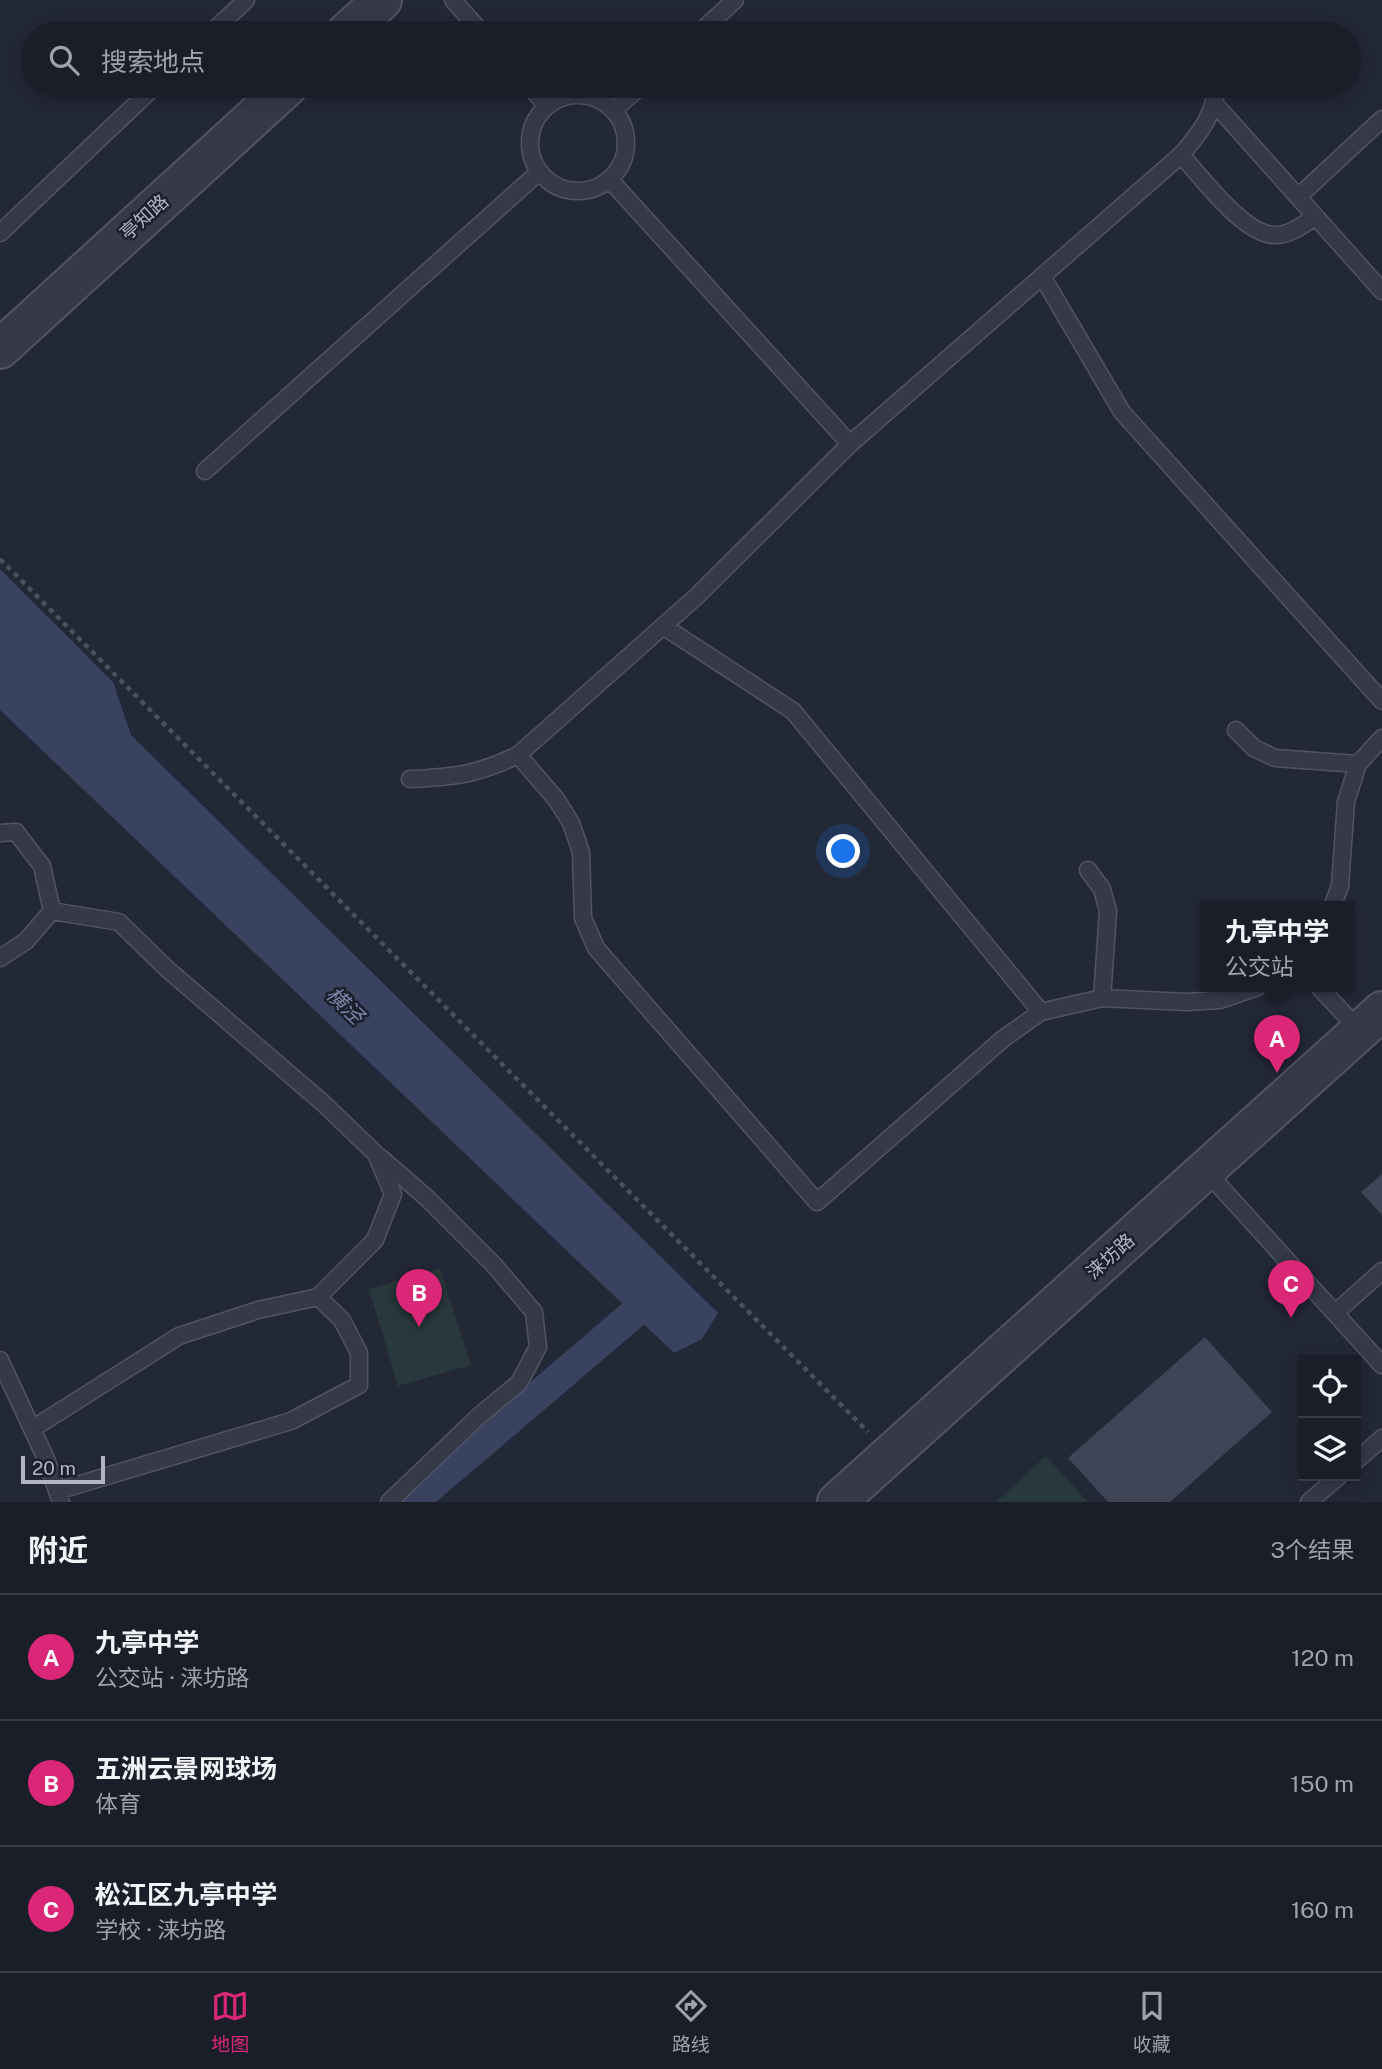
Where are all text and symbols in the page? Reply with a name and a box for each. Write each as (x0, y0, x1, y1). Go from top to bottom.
search box (21, 21, 1361, 98)
icon: search (45, 41, 83, 79)
text: 搜索地点 (101, 46, 205, 77)
street label: 亭知路 (115, 190, 173, 244)
your location (826, 834, 860, 868)
popup (1200, 901, 1354, 992)
text: 九亭中学 (1225, 916, 1329, 947)
text: 公交站 (1225, 953, 1294, 980)
water label: 横泾 (321, 981, 370, 1030)
pin: A (1254, 1015, 1300, 1073)
street label: 涞坊路 (1081, 1229, 1139, 1283)
pin: C (1268, 1260, 1314, 1318)
pin: B (396, 1269, 442, 1327)
map controls (1298, 1355, 1361, 1481)
button: locate (1298, 1355, 1361, 1418)
button: layers (1298, 1418, 1361, 1481)
scale bar (21, 1453, 105, 1485)
text: 20 m (32, 1457, 76, 1479)
text: 附近 (28, 1532, 88, 1568)
text: 3个结果 (1271, 1536, 1354, 1563)
text: 九亭中学 (95, 1627, 199, 1658)
text: A (43, 1644, 59, 1671)
text: 120 m (1291, 1644, 1354, 1671)
text: 公交站 · 涞坊路 (95, 1664, 249, 1691)
text: 五洲云景网球场 (95, 1753, 277, 1784)
text: B (43, 1770, 59, 1797)
text: 150 m (1290, 1770, 1354, 1797)
text: 体育 (95, 1790, 141, 1817)
text: 松江区九亭中学 (95, 1879, 277, 1910)
text: C (43, 1896, 59, 1923)
text: 160 m (1291, 1896, 1354, 1923)
text: 学校 · 涞坊路 (95, 1916, 226, 1943)
tab: 地图 (211, 1987, 249, 2056)
tab: 路线 (672, 1987, 710, 2056)
tab: 收藏 (1133, 1987, 1171, 2056)

